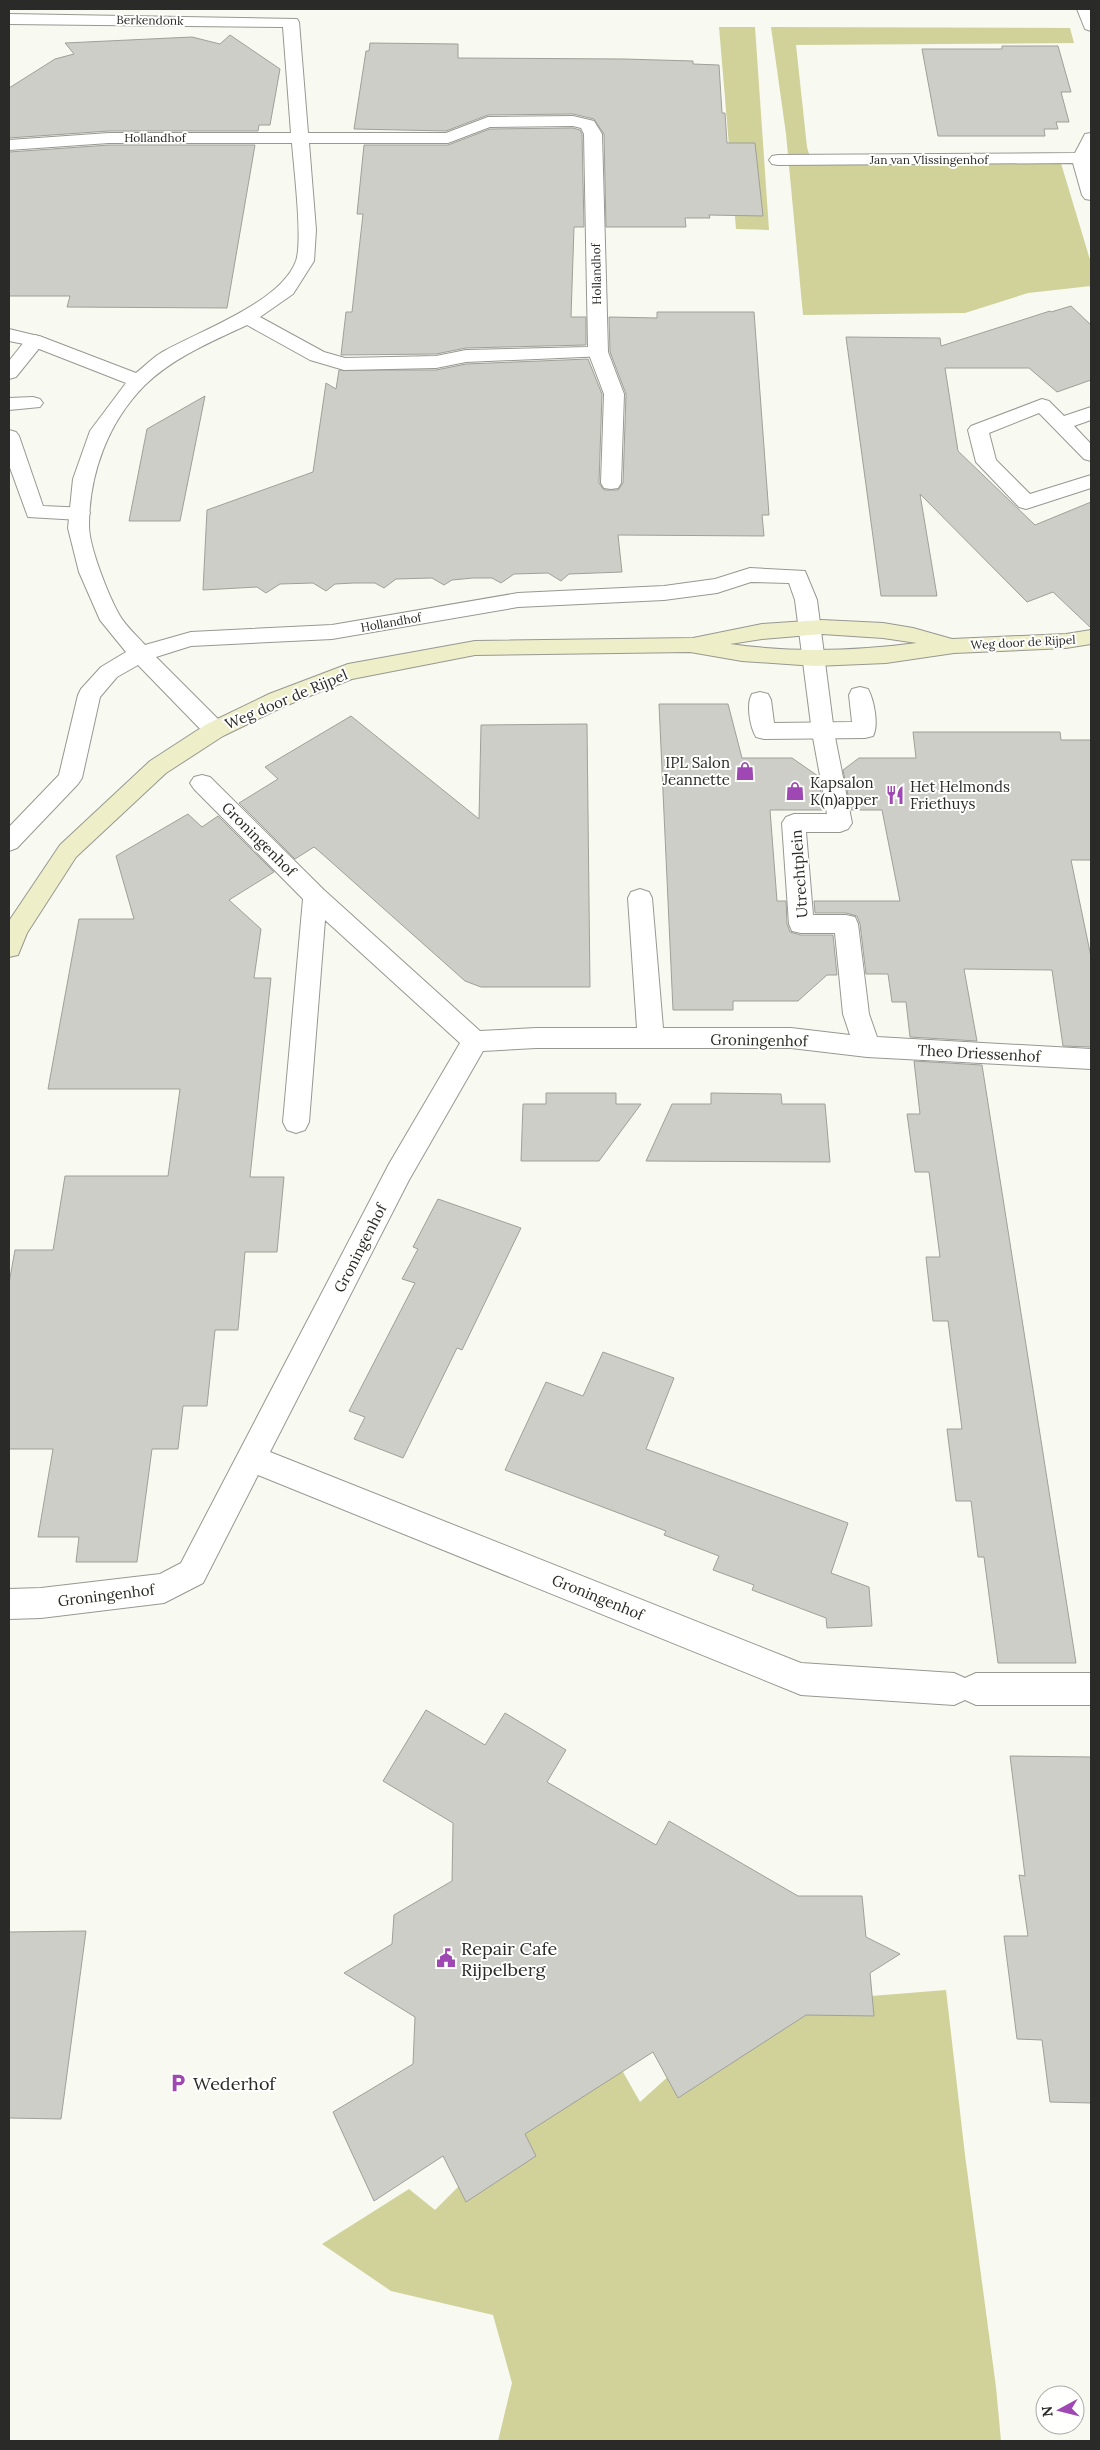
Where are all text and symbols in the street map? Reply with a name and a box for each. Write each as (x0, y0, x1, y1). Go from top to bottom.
street label: Berkendonk (116, 12, 184, 28)
street label: Hollandhof (124, 130, 187, 145)
street label: Jan van Vlissingenhof (869, 152, 989, 167)
street label: Hollandhof (588, 242, 604, 305)
street label: Hollandhof (359, 609, 424, 635)
street label: Weg door de Rijpel (970, 632, 1076, 652)
street label: Weg door de Rijpel (222, 665, 350, 733)
place label: IPL Salon Jeannette (662, 753, 730, 789)
shop icon: IPL Salon Jeannette (734, 760, 756, 782)
place label: Kapsalon K(n)apper (810, 773, 879, 810)
place label: Het Helmonds Friethuys (910, 777, 1010, 813)
shop icon: Kapsalon K(n)apper (784, 780, 806, 802)
restaurant icon: Het Helmonds Friethuys (884, 784, 906, 806)
street label: Groningenhof (218, 798, 301, 881)
street label: Utrechtplein (786, 829, 812, 919)
street label: Groningenhof (710, 1030, 809, 1050)
street label: Theo Driessenhof (917, 1040, 1042, 1066)
street label: Groningenhof (329, 1200, 391, 1296)
street label: Groningenhof (549, 1570, 647, 1624)
street label: Groningenhof (57, 1580, 156, 1610)
place label: Repair Cafe Rijpelberg (461, 1937, 557, 1981)
public building icon: Repair Cafe Rijpelberg (435, 1947, 457, 1969)
parking icon: Wederhof (167, 2072, 189, 2094)
place label: Wederhof (193, 2072, 277, 2095)
north arrow (1035, 2385, 1085, 2435)
text: N (1037, 2405, 1057, 2418)

